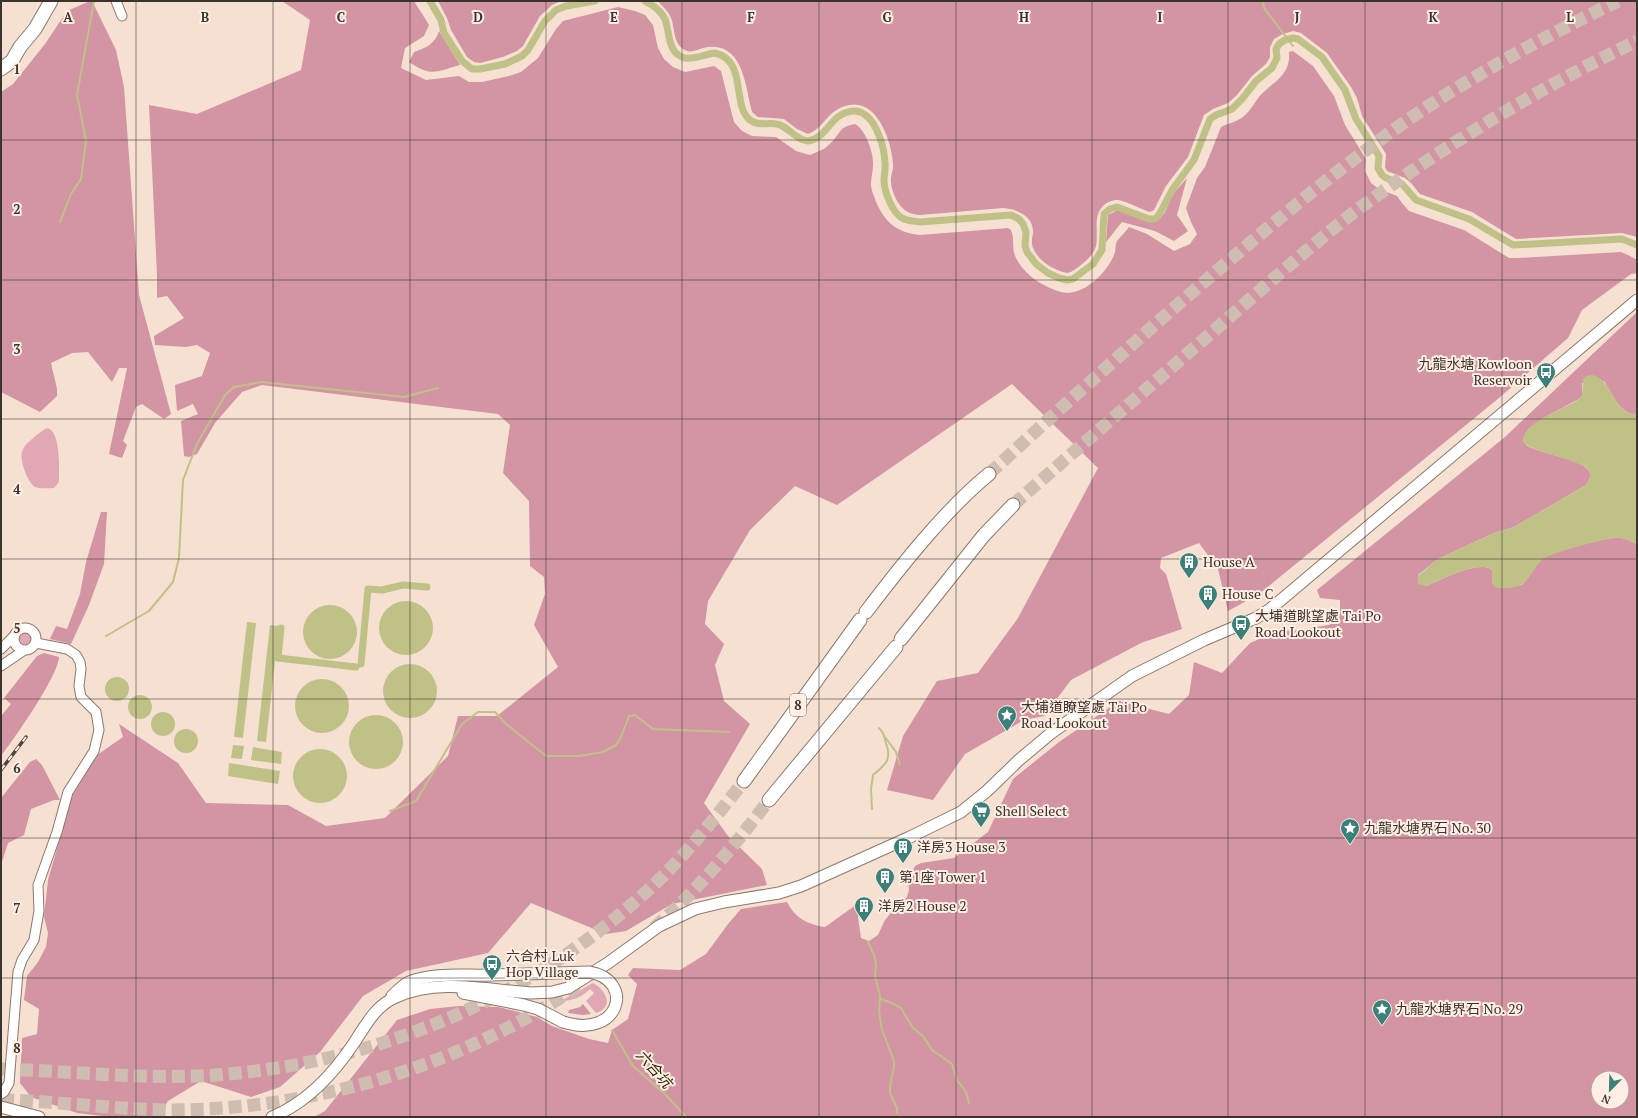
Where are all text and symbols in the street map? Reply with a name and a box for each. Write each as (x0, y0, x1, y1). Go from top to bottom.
text: A (63, 8, 73, 26)
text: B (201, 8, 209, 26)
text: C (337, 8, 345, 26)
text: D (473, 8, 483, 26)
text: E (610, 8, 618, 26)
text: F (747, 8, 755, 26)
text: G (882, 8, 892, 26)
text: H (1019, 8, 1029, 26)
text: I (1158, 8, 1163, 26)
text: J (1295, 8, 1300, 26)
text: K (1428, 8, 1438, 26)
text: L (1566, 8, 1574, 26)
text: 1 (13, 60, 21, 78)
text: 2 (13, 200, 21, 218)
text: 3 (13, 340, 21, 358)
place label: 九龍水塘 Kowloon Reservoir (1418, 354, 1533, 389)
bus stop icon: 九龍水塘 Kowloon Reservoir (1535, 361, 1557, 389)
text: 4 (13, 480, 21, 498)
building icon: House A (1178, 551, 1200, 579)
place label: House A (1203, 552, 1255, 571)
building icon: House C (1197, 583, 1219, 611)
place label: House C (1222, 584, 1274, 603)
place label: 大埔道眺望處 Tai Po Road Lookout (1255, 606, 1381, 641)
bus stop icon: 大埔道眺望處 Tai Po Road Lookout (1230, 613, 1252, 641)
text: 5 (13, 619, 21, 637)
road number: 8 (790, 694, 806, 716)
place label: 大埔道瞭望處 Tai Po Road Lookout (1021, 697, 1147, 732)
place icon: 大埔道瞭望處 Tai Po Road Lookout (996, 704, 1018, 732)
text: 6 (13, 759, 21, 777)
supermarket icon: Shell Select (970, 800, 992, 828)
place label: Shell Select (995, 801, 1068, 820)
place icon: 九龍水塘界石 No. 30 (1339, 817, 1361, 845)
place label: 九龍水塘界石 No. 30 (1364, 818, 1491, 837)
building icon: 洋房3 House 3 (892, 836, 914, 864)
place label: 洋房3 House 3 (917, 837, 1006, 856)
building icon: 第1座 Tower 1 (874, 866, 896, 894)
place label: 第1座 Tower 1 (899, 867, 987, 886)
building icon: 洋房2 House 2 (853, 895, 875, 923)
place label: 洋房2 House 2 (878, 896, 967, 915)
text: 7 (13, 899, 21, 917)
place label: 六合村 Luk Hop Village (506, 946, 579, 981)
bus stop icon: 六合村 Luk Hop Village (481, 953, 503, 981)
place icon: 九龍水塘界石 No. 29 (1371, 998, 1393, 1026)
place label: 九龍水塘界石 No. 29 (1396, 999, 1523, 1018)
text: 8 (13, 1039, 21, 1057)
water label: 六合坑 (632, 1045, 679, 1093)
north arrow (1590, 1070, 1630, 1110)
text: N (1599, 1091, 1613, 1107)

